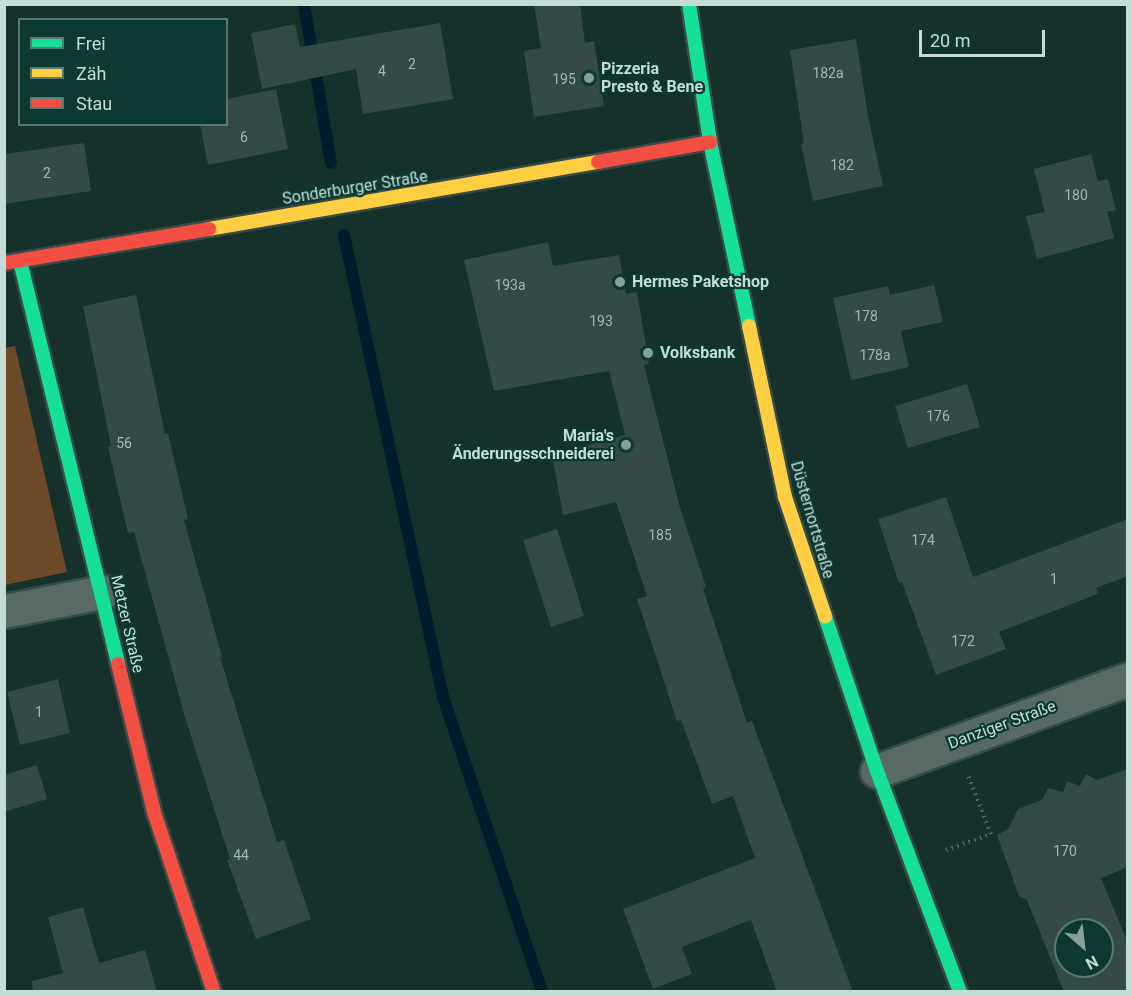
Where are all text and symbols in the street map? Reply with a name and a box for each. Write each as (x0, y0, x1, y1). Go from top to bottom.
legend (18, 18, 228, 126)
scale bar (922, 18, 1048, 56)
text: 20 m (930, 30, 970, 51)
text: Frei (76, 33, 106, 54)
house number: 2 (408, 56, 416, 72)
place label: Pizzeria Presto & Bene (601, 59, 703, 97)
text: Zäh (76, 63, 107, 84)
house number: 4 (378, 63, 386, 79)
house number: 182a (812, 65, 844, 81)
house number: 195 (552, 71, 576, 87)
marker: Pizzeria Presto & Bene (582, 71, 596, 85)
text: Stau (76, 93, 112, 114)
house number: 6 (240, 129, 248, 145)
house number: 182 (830, 157, 854, 173)
house number: 2 (43, 165, 51, 181)
street label: Sonderburger Straße (281, 167, 429, 209)
house number: 180 (1064, 187, 1088, 203)
place label: Hermes Paketshop (632, 272, 769, 292)
marker: Hermes Paketshop (613, 275, 627, 289)
house number: 193a (494, 277, 526, 293)
house number: 178 (854, 308, 878, 324)
house number: 193 (589, 313, 613, 329)
place label: Volksbank (660, 343, 735, 363)
marker: Volksbank (641, 346, 655, 360)
house number: 178a (859, 347, 891, 363)
house number: 176 (926, 408, 950, 424)
place label: Maria's Änderungsschneiderei (452, 426, 614, 464)
house number: 56 (116, 435, 132, 451)
marker: Maria's Änderungsschneiderei (619, 438, 633, 452)
street label: Düsternortstraße (786, 459, 838, 581)
house number: 185 (648, 527, 672, 543)
house number: 174 (911, 532, 935, 548)
house number: 1 (1050, 571, 1058, 587)
street label: Metzer Straße (106, 573, 148, 675)
house number: 172 (951, 633, 975, 649)
street label: Danziger Straße (945, 697, 1059, 753)
house number: 1 (35, 704, 43, 720)
house number: 170 (1053, 843, 1077, 859)
house number: 44 (233, 847, 249, 863)
north arrow (1054, 918, 1114, 978)
text: N (1082, 952, 1101, 974)

